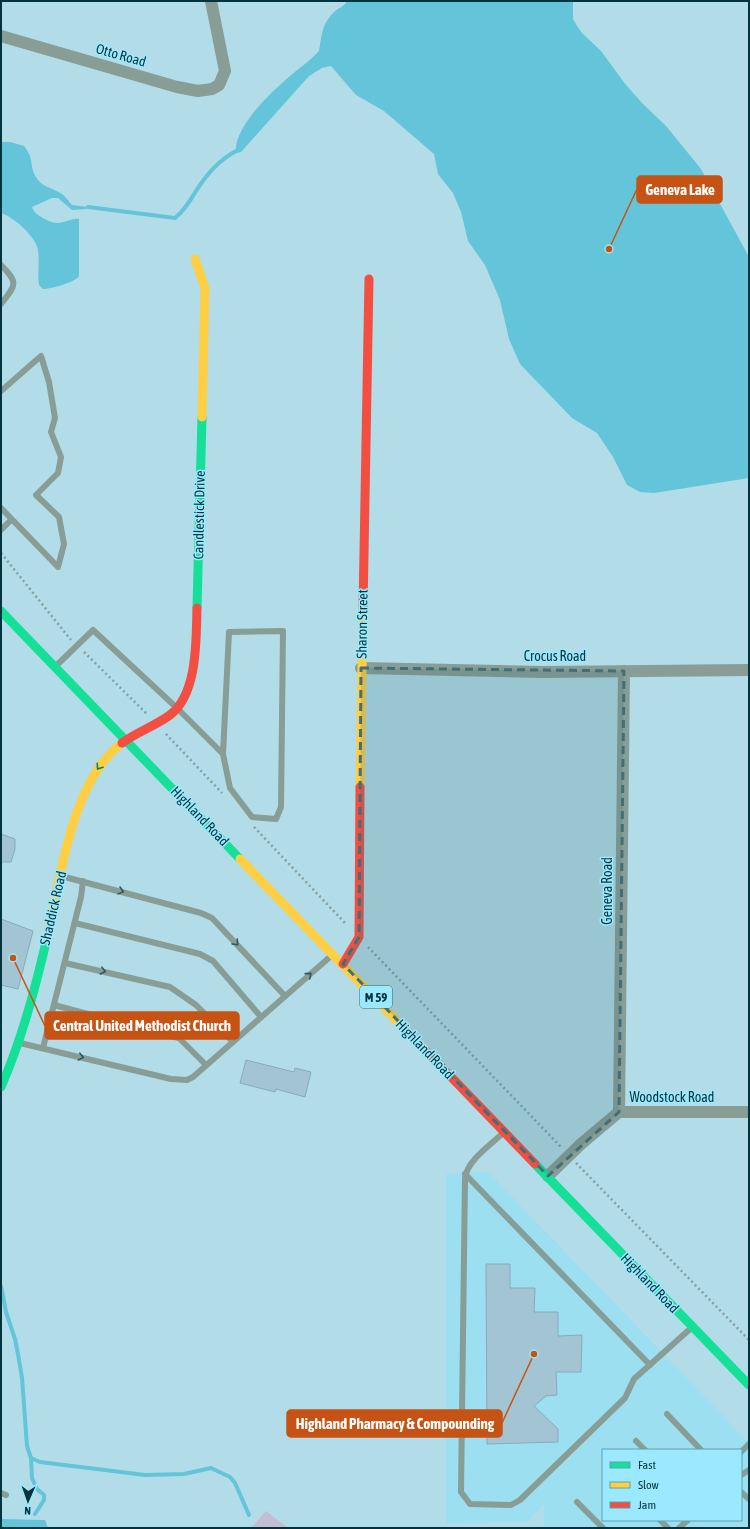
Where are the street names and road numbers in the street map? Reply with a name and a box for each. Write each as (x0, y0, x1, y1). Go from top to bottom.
street label: Otto Road (94, 40, 148, 70)
street label: Candlestick Drive (190, 470, 208, 560)
street label: Sharon Street (353, 589, 371, 659)
street label: Crocus Road (524, 648, 586, 664)
street label: Highland Road (168, 783, 232, 849)
street label: Geneva Road (599, 857, 615, 925)
street label: Shaddick Road (37, 869, 69, 947)
road number: M 59 (360, 986, 392, 1008)
street label: Highland Road (393, 1016, 457, 1082)
street label: Woodstock Road (630, 1089, 714, 1105)
street label: Highland Road (618, 1250, 682, 1316)

